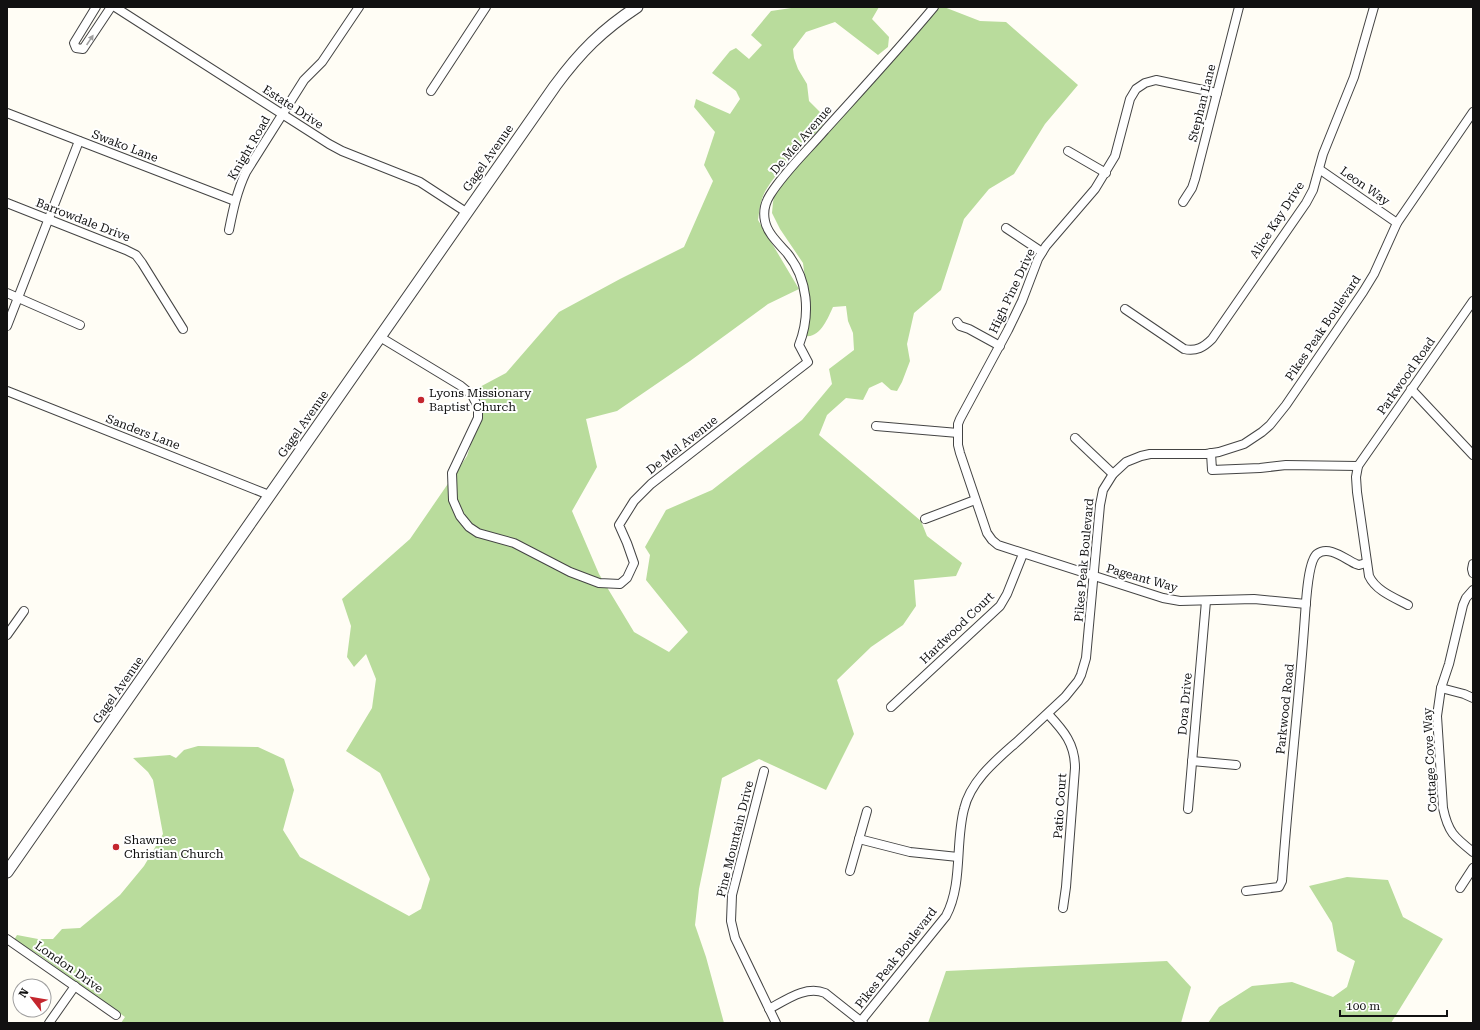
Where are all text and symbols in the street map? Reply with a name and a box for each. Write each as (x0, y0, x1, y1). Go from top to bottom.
one-way arrow (86, 35, 94, 45)
street label: Stephan Lane (1186, 62, 1219, 143)
street label: Estate Drive (260, 82, 326, 132)
street label: De Mel Avenue (767, 102, 835, 177)
street label: Knight Road (225, 113, 273, 183)
street label: Gagel Avenue (460, 121, 517, 194)
street label: Swako Lane (90, 127, 160, 165)
street label: Leon Way (1338, 164, 1393, 209)
street label: Alice Kay Drive (1247, 179, 1307, 261)
street label: Barrowdale Drive (34, 196, 133, 245)
street label: High Pine Drive (986, 246, 1038, 336)
street label: Pikes Peak Boulevard (1282, 272, 1364, 383)
street label: Parkwood Road (1374, 334, 1438, 417)
place label: Lyons Missionary Baptist Church (429, 386, 532, 414)
street label: Gagel Avenue (275, 387, 332, 460)
marker: Lyons Missionary Baptist Church (416, 395, 426, 405)
street label: Sanders Lane (104, 411, 182, 453)
street label: De Mel Avenue (644, 413, 721, 477)
street label: Pikes Peak Boulevard (1072, 497, 1096, 622)
street label: Pageant Way (1105, 561, 1180, 595)
street label: Hardwood Court (917, 589, 997, 667)
street label: Gagel Avenue (90, 653, 147, 726)
street label: Parkwood Road (1273, 663, 1297, 755)
street label: Dora Drive (1175, 672, 1195, 736)
street label: Cottage Cove Way (1420, 706, 1440, 813)
street label: Patio Court (1051, 772, 1069, 839)
street label: Pine Mountain Drive (714, 779, 756, 899)
place label: Shawnee Christian Church (124, 833, 224, 861)
marker: Shawnee Christian Church (111, 842, 121, 852)
street label: Pikes Peak Boulevard (852, 905, 940, 1011)
street label: London Drive (32, 938, 106, 996)
north arrow (12, 978, 52, 1018)
text: N (16, 986, 32, 1000)
scale bar (1340, 992, 1447, 1018)
text: 100 m (1346, 999, 1380, 1013)

